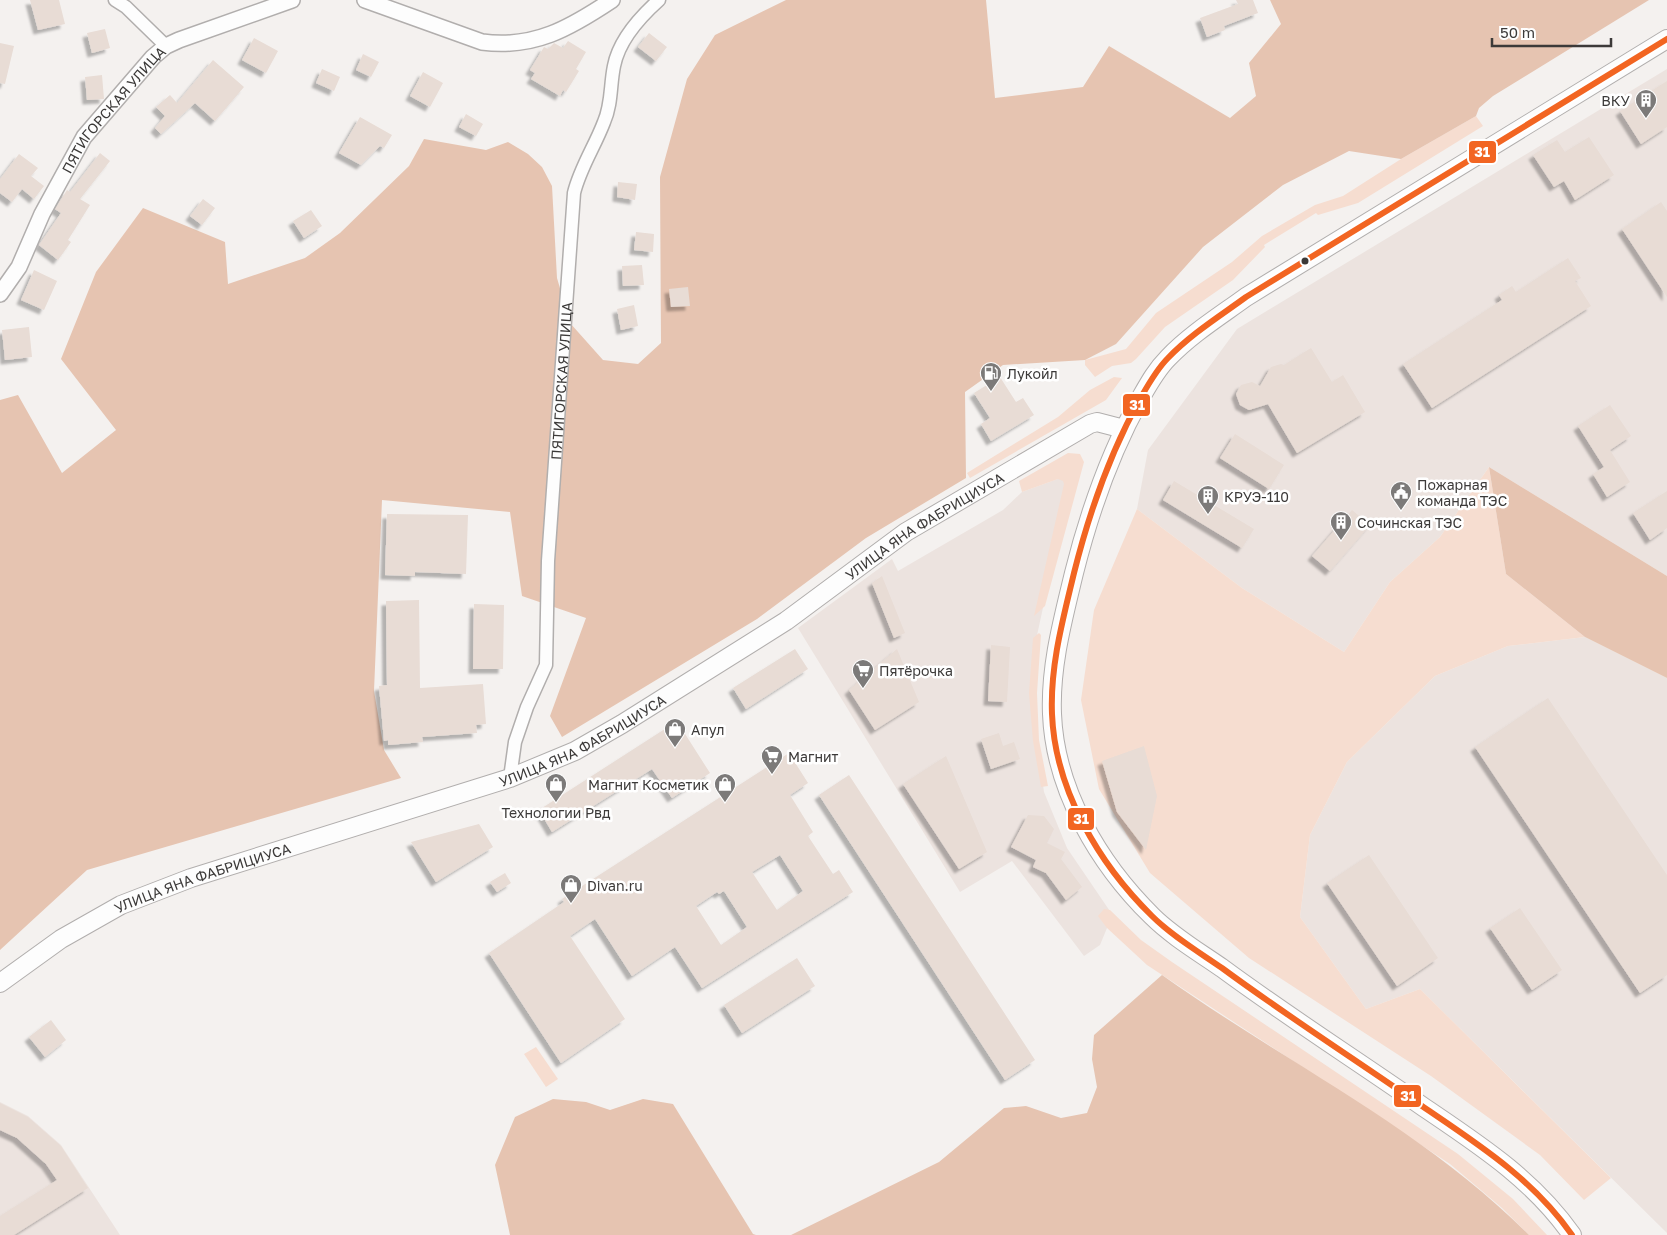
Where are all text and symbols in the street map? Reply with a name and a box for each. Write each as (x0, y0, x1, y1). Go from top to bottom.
scale bar (1492, 15, 1611, 47)
text: 50 m (1500, 23, 1535, 41)
street label: ПЯТИГОРСКАЯ УЛИЦА (58, 42, 169, 176)
building icon: ВКУ (1634, 88, 1658, 119)
place label: ВКУ (1601, 92, 1631, 109)
line badge: 31 (1468, 140, 1497, 164)
text: 31 (1474, 143, 1490, 160)
unlabelled marker (1300, 256, 1310, 266)
street label: ПЯТИГОРСКАЯ УЛИЦА (547, 301, 575, 461)
fuel station icon: Лукойл (979, 361, 1003, 392)
place label: Лукойл (1007, 365, 1058, 382)
line badge: 31 (1122, 393, 1151, 417)
text: 31 (1129, 396, 1145, 413)
street label: УЛИЦА ЯНА ФАБРИЦИУСА (842, 468, 1007, 583)
place label: Пожарная команда ТЭС (1417, 476, 1507, 509)
public building icon: Пожарная команда ТЭС (1389, 480, 1413, 511)
building icon: КРУЭ-110 (1196, 484, 1220, 515)
place label: КРУЭ-110 (1224, 488, 1289, 505)
building icon: Сочинская ТЭС (1329, 510, 1353, 541)
place label: Сочинская ТЭС (1357, 514, 1462, 531)
supermarket icon: Пятёрочка (851, 658, 875, 689)
place label: Пятёрочка (879, 662, 953, 679)
street label: УЛИЦА ЯНА ФАБРИЦИУСА (497, 690, 669, 789)
shop icon: Апул (663, 717, 687, 748)
place label: Апул (691, 721, 725, 738)
supermarket icon: Магнит (760, 744, 784, 775)
place label: Магнит (788, 748, 838, 765)
shop icon: Технологии Рвд (544, 772, 568, 803)
shop icon: Магнит Косметик (713, 772, 737, 803)
place label: Магнит Косметик (588, 776, 709, 793)
place label: Технологии Рвд (502, 804, 611, 821)
line badge: 31 (1067, 807, 1095, 831)
text: 31 (1073, 810, 1089, 827)
street label: УЛИЦА ЯНА ФАБРИЦИУСА (111, 839, 293, 916)
shop icon: Divan.ru (559, 873, 583, 904)
place label: Divan.ru (587, 877, 643, 894)
line badge: 31 (1393, 1084, 1422, 1108)
text: 31 (1400, 1087, 1416, 1104)

